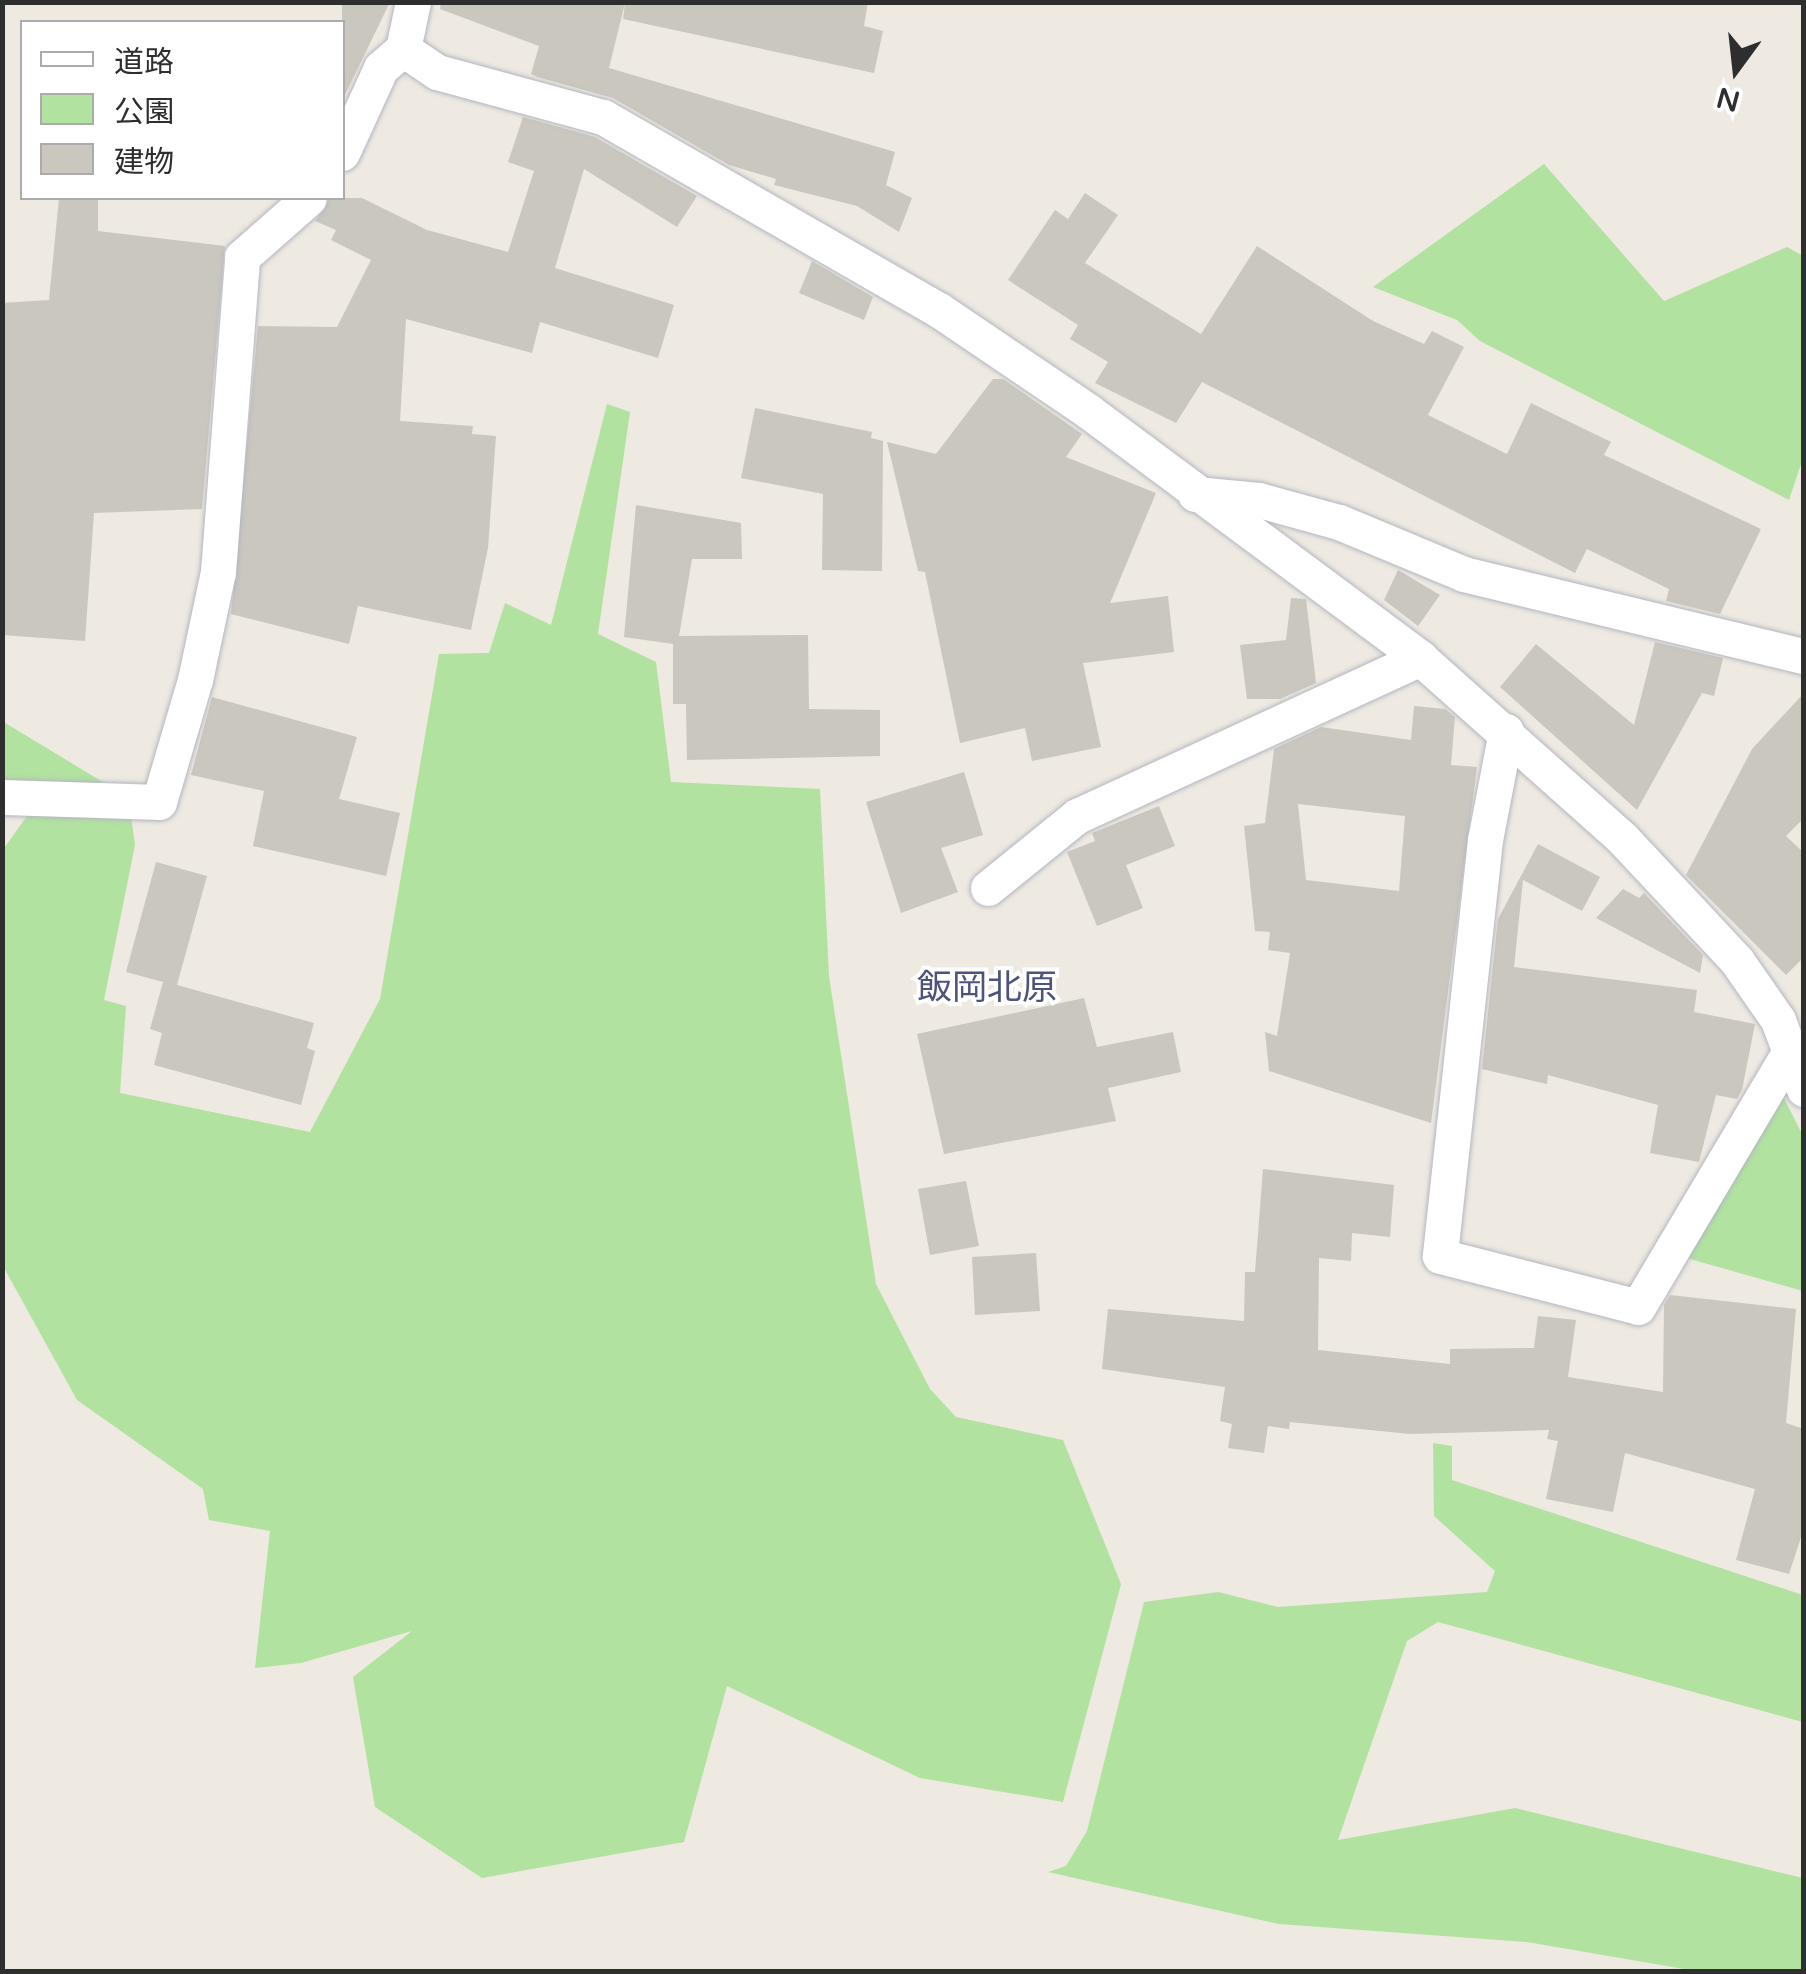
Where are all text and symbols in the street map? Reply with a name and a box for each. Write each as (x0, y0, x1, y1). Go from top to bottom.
legend (20, 20, 345, 200)
north arrow (1686, 20, 1786, 120)
text: 道路 (114, 44, 174, 81)
text: N (1713, 80, 1744, 118)
text: 公園 (114, 94, 174, 131)
text: 建物 (114, 144, 174, 181)
district label: 飯岡北原 (917, 967, 1057, 1009)

